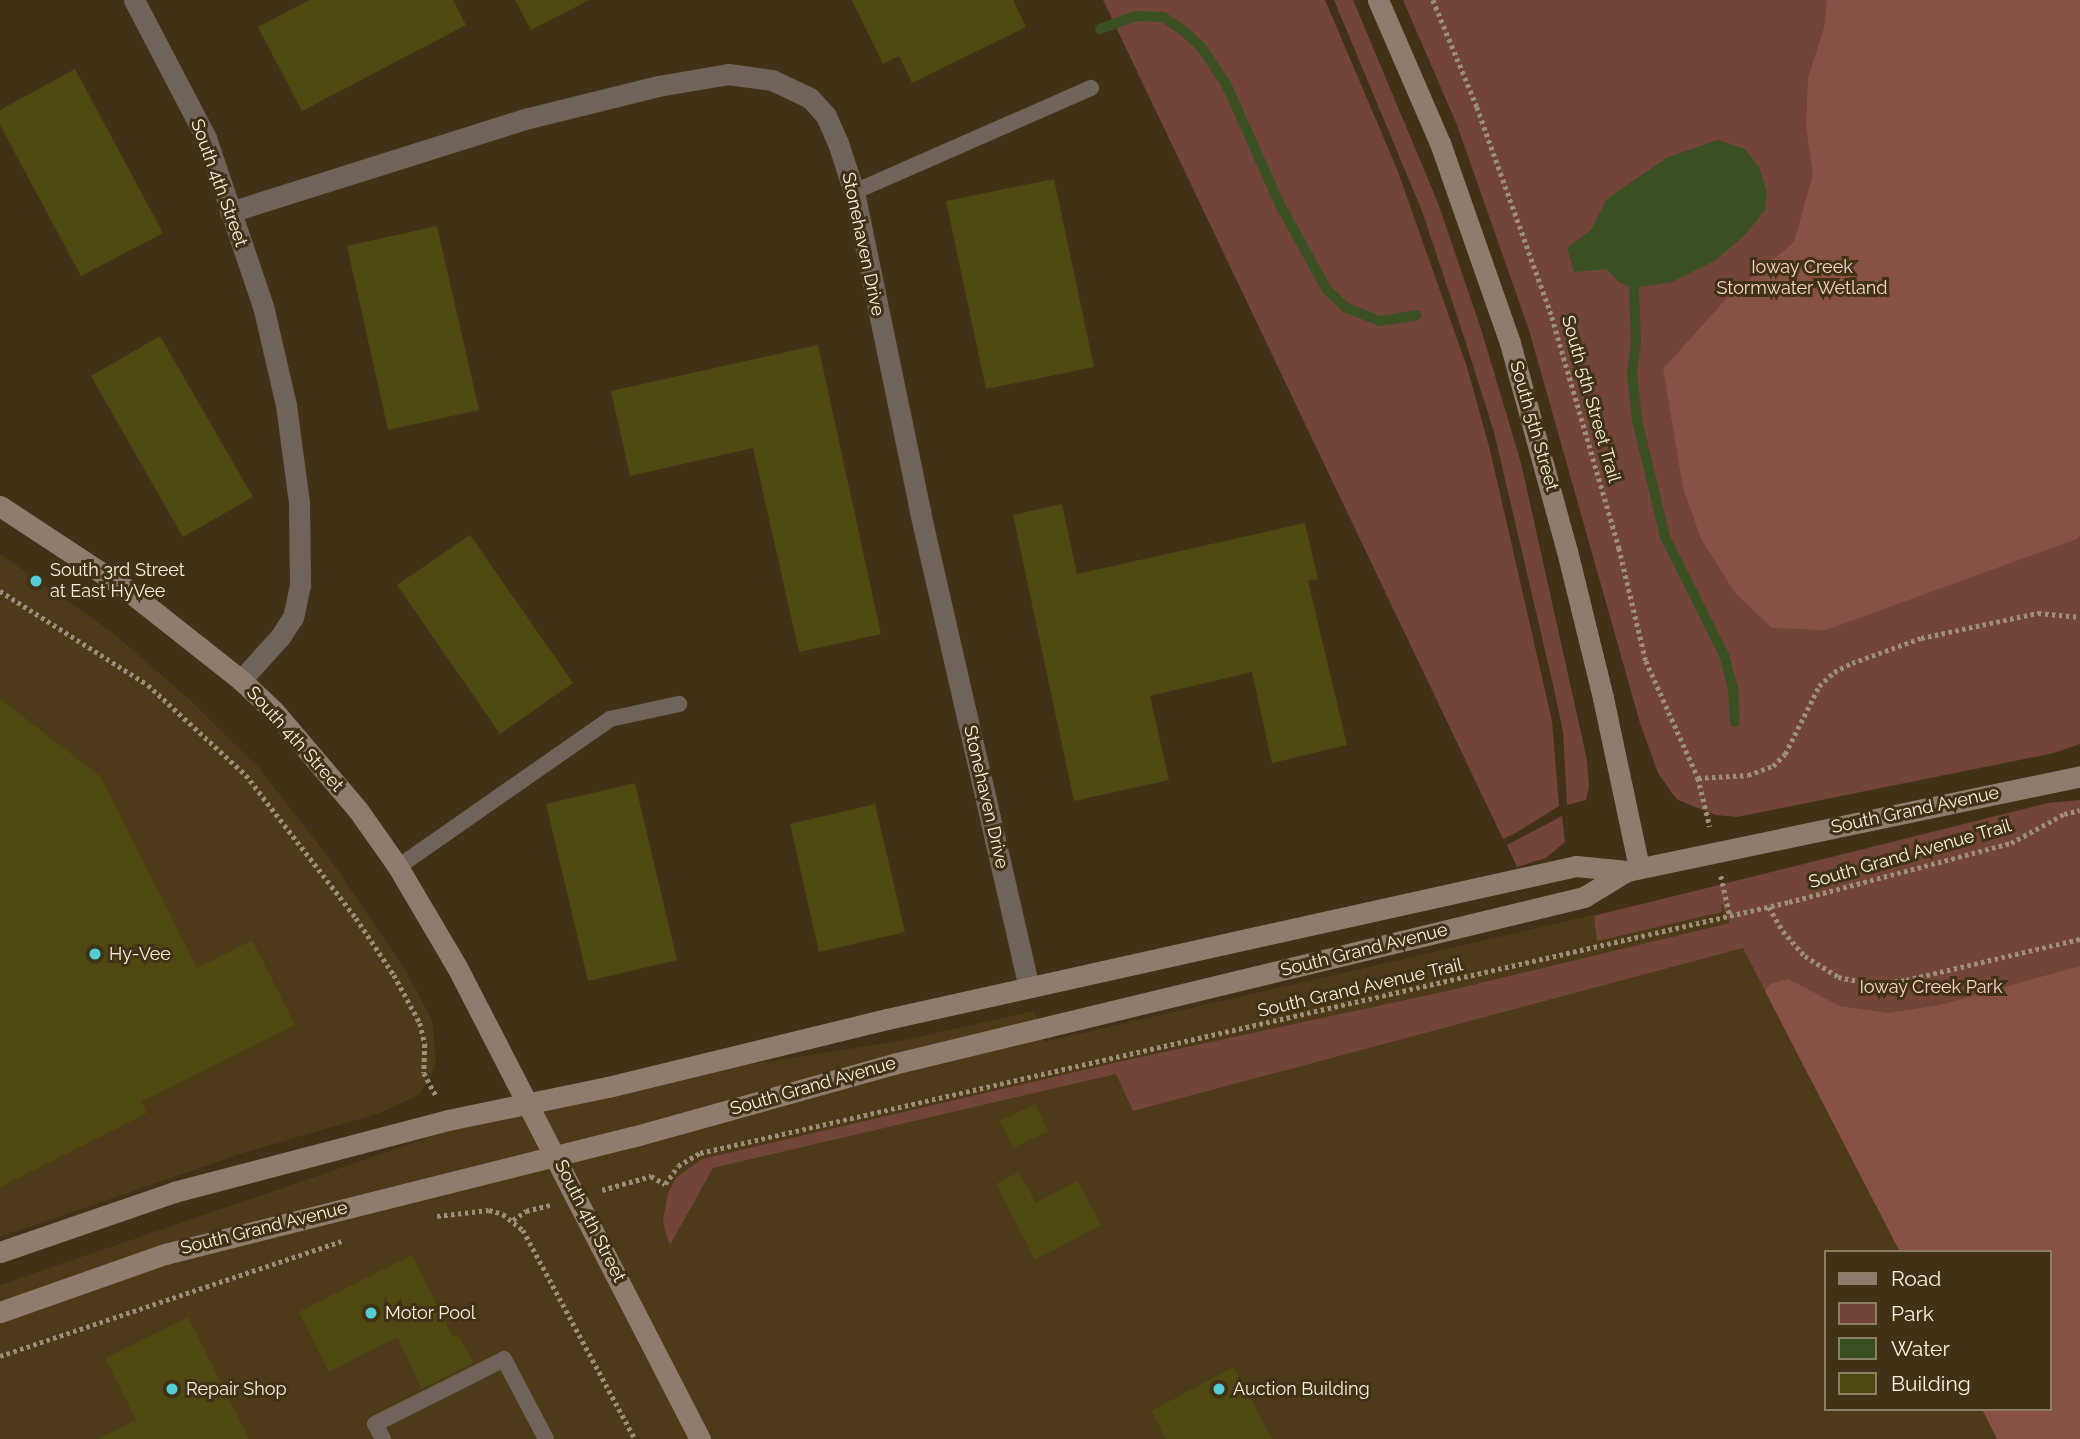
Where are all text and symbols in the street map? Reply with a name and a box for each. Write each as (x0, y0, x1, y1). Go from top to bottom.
street label: South 4th Street (186, 116, 252, 250)
street label: Stonehaven Drive (837, 170, 889, 318)
park label: Ioway Creek Stormwater Wetland (1716, 257, 1888, 300)
street label: South 5th Street Trail (1557, 313, 1625, 485)
street label: South 5th Street (1505, 358, 1563, 494)
place label: South 3rd Street at East HyVee (50, 560, 185, 602)
marker: South 3rd Street at East HyVee (28, 573, 44, 589)
street label: South 4th Street (242, 682, 348, 796)
street label: Stonehaven Drive (959, 723, 1013, 871)
street label: South Grand Avenue (1829, 782, 2001, 838)
street label: South Grand Avenue Trail (1806, 815, 2014, 893)
street label: South Grand Avenue (1278, 919, 1450, 981)
place label: Hy-Vee (109, 943, 171, 965)
marker: Hy-Vee (87, 946, 103, 962)
street label: South Grand Avenue Trail (1255, 954, 1465, 1022)
park label: Ioway Creek Park (1859, 976, 2003, 998)
street label: South Grand Avenue (727, 1052, 899, 1120)
street label: South 4th Street (550, 1156, 630, 1286)
street label: South Grand Avenue (178, 1197, 350, 1259)
legend (1825, 1250, 2052, 1411)
text: Road (1891, 1266, 1941, 1291)
text: Park (1891, 1301, 1934, 1326)
place label: Motor Pool (385, 1302, 476, 1324)
marker: Motor Pool (363, 1305, 379, 1321)
text: Water (1891, 1336, 1950, 1361)
text: Building (1891, 1371, 1971, 1396)
place label: Repair Shop (186, 1378, 287, 1400)
place label: Auction Building (1233, 1378, 1370, 1400)
marker: Repair Shop (164, 1381, 180, 1397)
marker: Auction Building (1211, 1381, 1227, 1397)

